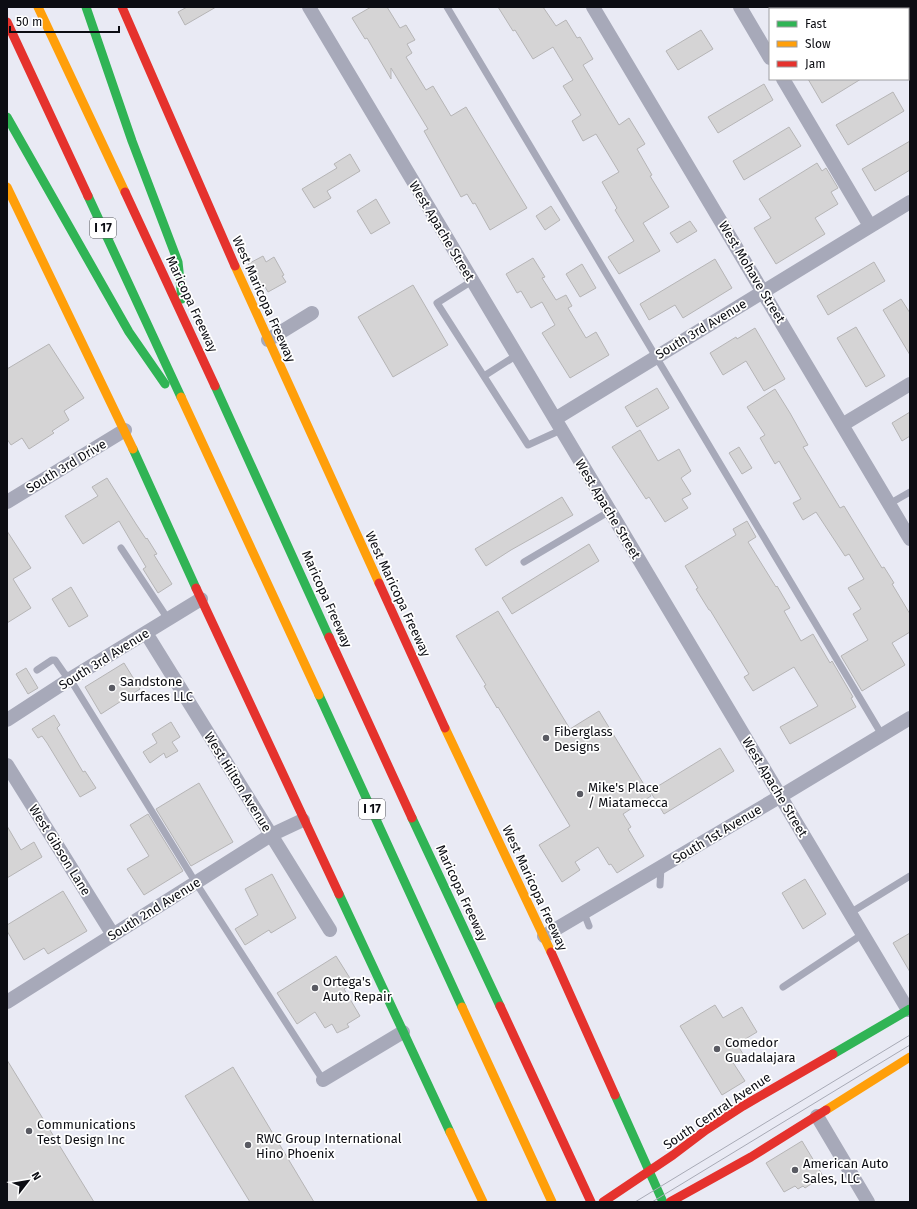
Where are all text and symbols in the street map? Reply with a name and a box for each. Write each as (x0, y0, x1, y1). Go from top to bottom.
scale bar (10, 8, 119, 34)
legend (769, 8, 909, 80)
text: 50 m (16, 15, 42, 29)
text: Fast (805, 17, 827, 31)
text: Slow (805, 37, 831, 51)
text: Jam (805, 57, 825, 71)
street label: West Apache Street (406, 178, 478, 284)
road number: I 17 (90, 218, 116, 238)
street label: West Mohave Street (716, 218, 789, 326)
street label: West Maricopa Freeway (229, 234, 299, 365)
street label: Maricopa Freeway (163, 253, 221, 355)
street label: South 3rd Avenue (653, 296, 749, 362)
street label: South 3rd Drive (23, 436, 109, 496)
street label: West Apache Street (572, 456, 644, 562)
street label: West Maricopa Freeway (362, 529, 434, 660)
street label: Maricopa Freeway (299, 548, 355, 650)
street label: South 3rd Avenue (56, 625, 152, 693)
place label: Sandstone Surfaces LLC (120, 674, 194, 704)
marker: Sandstone Surfaces LLC (107, 683, 117, 693)
place label: Fiberglass Designs (554, 724, 613, 754)
street label: West Hilton Avenue (201, 729, 275, 835)
marker: Fiberglass Designs (541, 733, 551, 743)
street label: West Apache Street (739, 734, 811, 840)
place label: Mike's Place / Miatamecca (588, 780, 668, 810)
marker: Mike's Place / Miatamecca (575, 789, 585, 799)
road number: I 17 (359, 799, 385, 819)
street label: West Gibson Lane (26, 802, 94, 898)
street label: South 1st Avenue (670, 802, 764, 866)
street label: West Maricopa Freeway (499, 823, 571, 954)
street label: Maricopa Freeway (433, 842, 491, 944)
street label: South 2nd Avenue (105, 874, 203, 944)
place label: Ortega's Auto Repair (323, 974, 392, 1004)
marker: Ortega's Auto Repair (310, 983, 320, 993)
place label: Comedor Guadalajara (725, 1035, 796, 1065)
marker: Comedor Guadalajara (712, 1044, 722, 1054)
street label: South Central Avenue (660, 1069, 774, 1153)
place label: Communications Test Design Inc (37, 1117, 136, 1147)
marker: Communications Test Design Inc (24, 1126, 34, 1136)
place label: RWC Group International Hino Phoenix (256, 1131, 402, 1161)
marker: RWC Group International Hino Phoenix (243, 1140, 253, 1150)
place label: American Auto Sales, LLC (803, 1156, 889, 1186)
north arrow (8, 1161, 48, 1201)
marker: American Auto Sales, LLC (790, 1165, 800, 1175)
text: N (29, 1170, 44, 1183)

